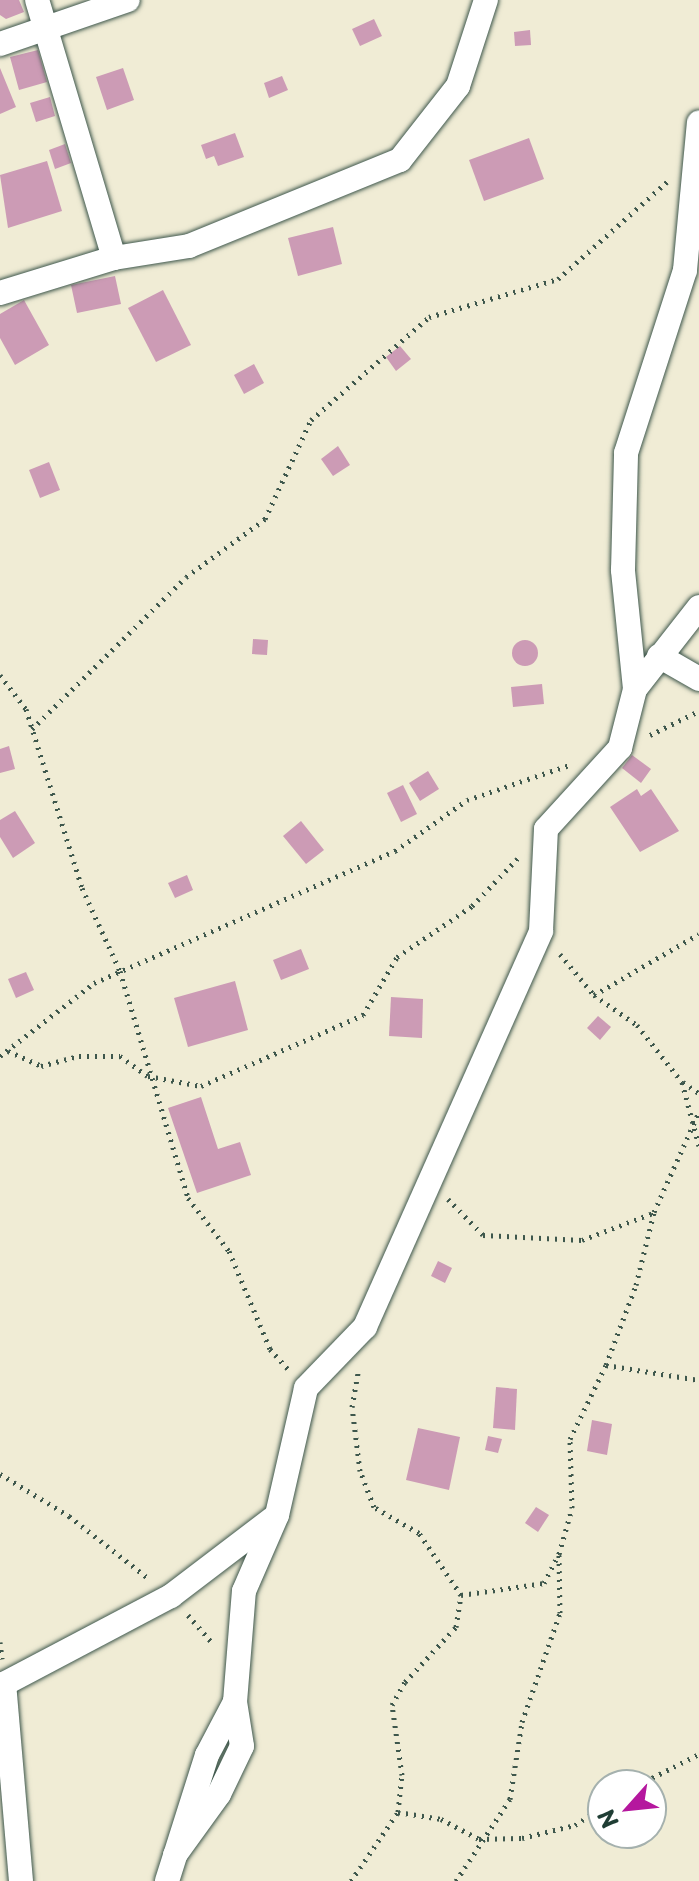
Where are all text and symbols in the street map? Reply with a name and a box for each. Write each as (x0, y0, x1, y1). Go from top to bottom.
north arrow (587, 1769, 667, 1849)
text: N (588, 1804, 626, 1834)

